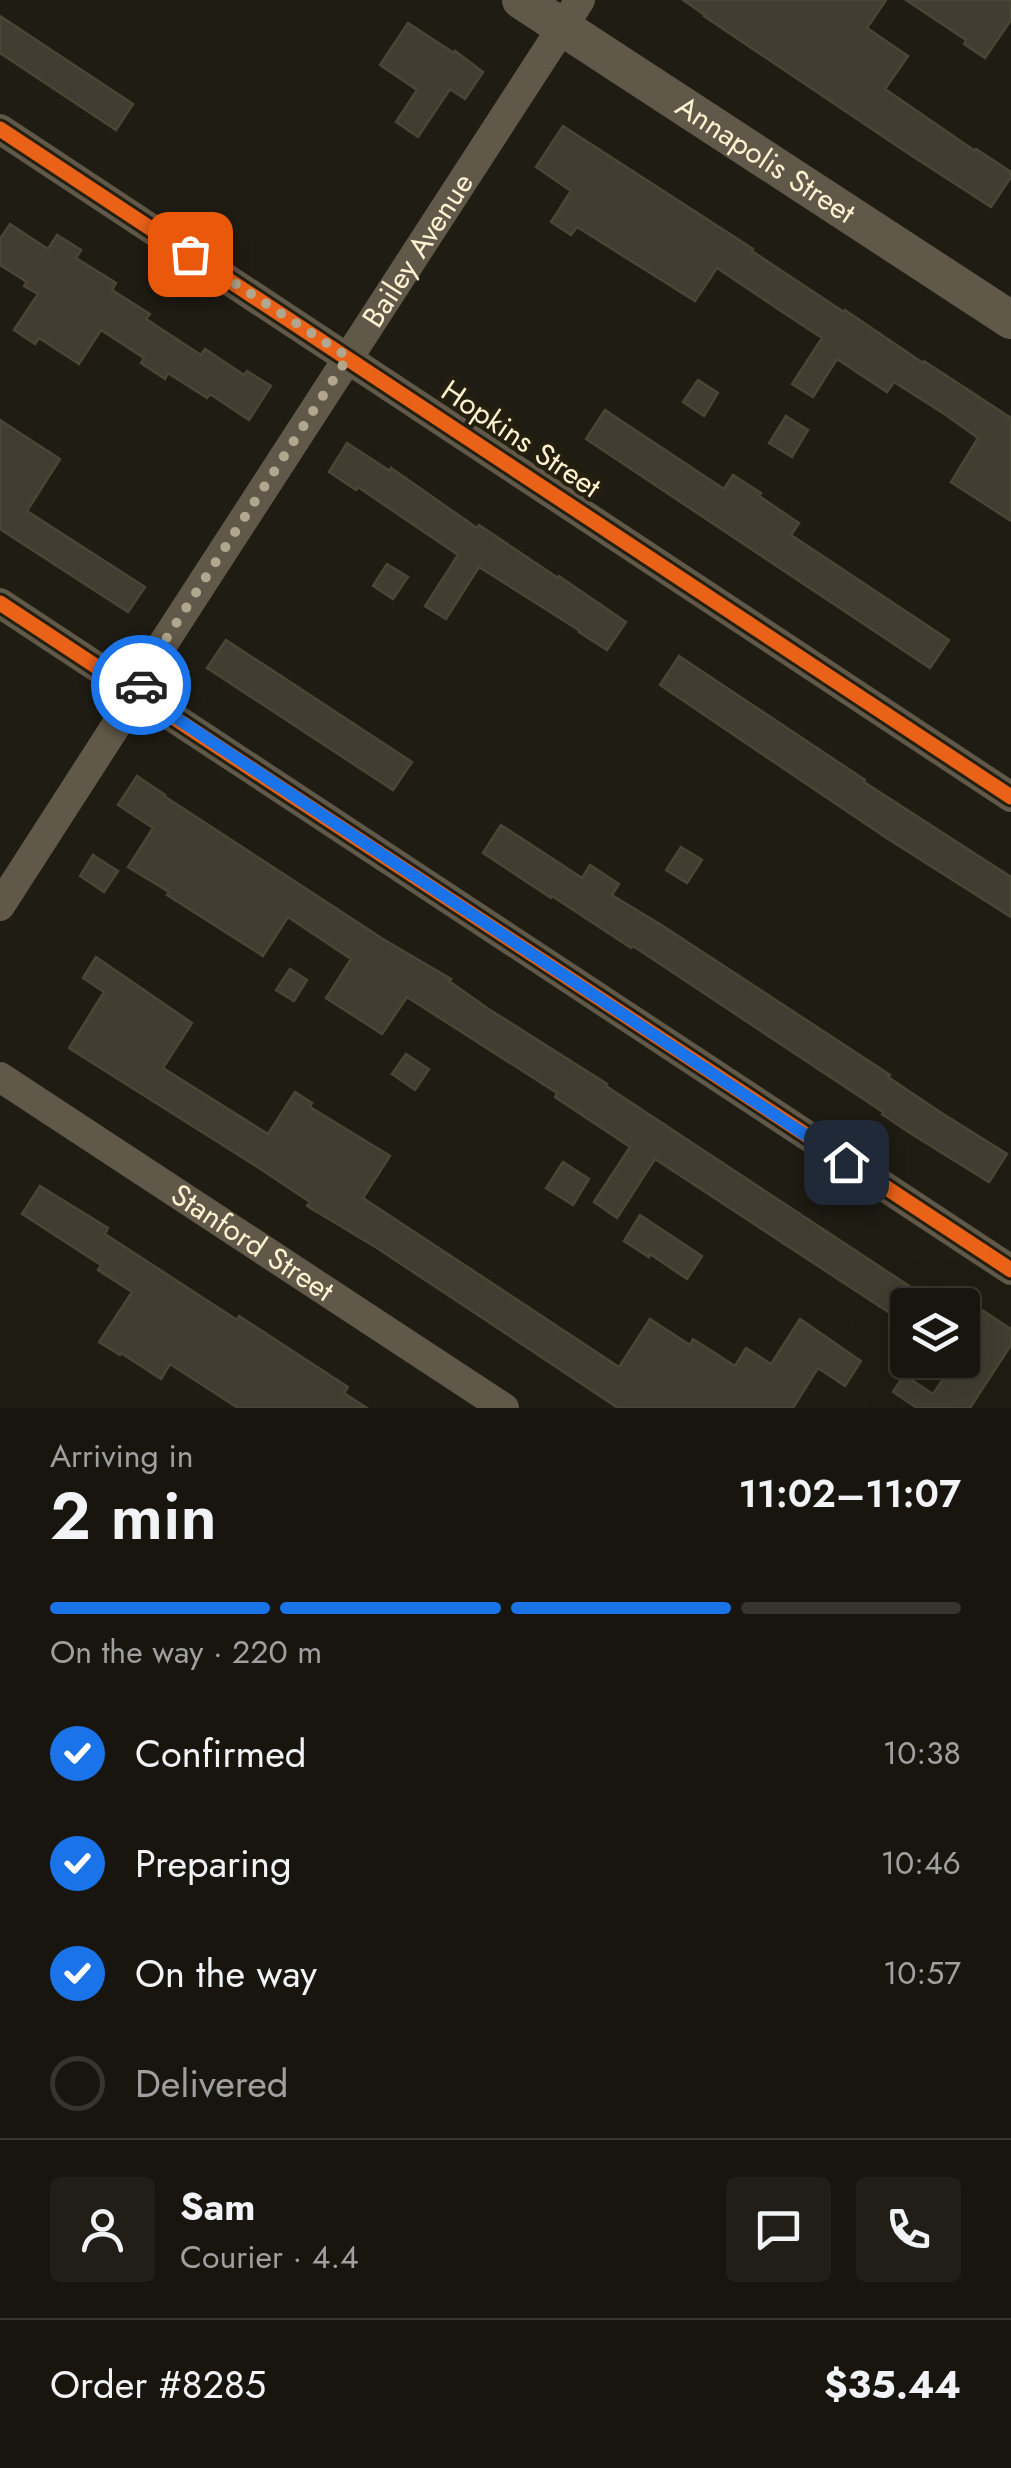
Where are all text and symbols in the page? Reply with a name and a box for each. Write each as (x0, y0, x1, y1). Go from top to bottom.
street label: Annapolis Street (667, 85, 865, 234)
street label: Bailey Avenue (351, 164, 484, 336)
pin (148, 212, 233, 297)
icon: bag (163, 227, 218, 282)
street label: Hopkins Street (433, 369, 610, 508)
courier (91, 635, 191, 735)
icon: car (114, 658, 169, 713)
pin (804, 1120, 889, 1205)
icon: home (819, 1135, 874, 1190)
street label: Stanford Street (163, 1173, 343, 1312)
map controls (890, 1288, 980, 1378)
button: layers (890, 1288, 980, 1378)
text: Arriving in (50, 1433, 194, 1479)
text: 11:02–11:07 (738, 1466, 961, 1521)
text: 2 min (50, 1469, 217, 1563)
text: On the way · 220 m (50, 1629, 322, 1675)
icon: check (50, 1726, 105, 1781)
text: Confirmed (135, 1726, 306, 1781)
text: 10:38 (883, 1730, 961, 1776)
icon: check (50, 1836, 105, 1891)
text: Preparing (135, 1836, 292, 1891)
text: 10:46 (881, 1840, 961, 1886)
icon: check (50, 1946, 105, 2001)
text: On the way (135, 1946, 317, 2001)
text: 10:57 (883, 1950, 961, 1996)
text: Delivered (135, 2056, 288, 2111)
button: person (50, 2177, 155, 2282)
button: chat (726, 2177, 831, 2282)
button: phone (856, 2177, 961, 2282)
text: Sam (180, 2179, 255, 2234)
text: Courier · 4.4 (180, 2234, 359, 2280)
text: Order #8285 (50, 2357, 266, 2412)
text: $35.44 (824, 2357, 961, 2412)

